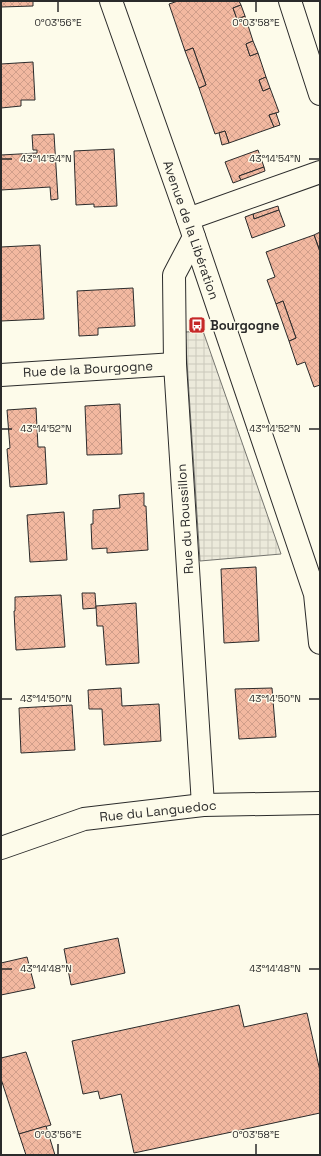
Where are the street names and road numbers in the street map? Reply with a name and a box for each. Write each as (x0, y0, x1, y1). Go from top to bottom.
street label: Avenue de la Libération (159, 158, 223, 302)
street label: Rue de la Bourgogne (23, 357, 153, 381)
street label: Rue du Roussillon (173, 463, 197, 575)
street label: Rue du Languedoc (99, 796, 218, 826)

